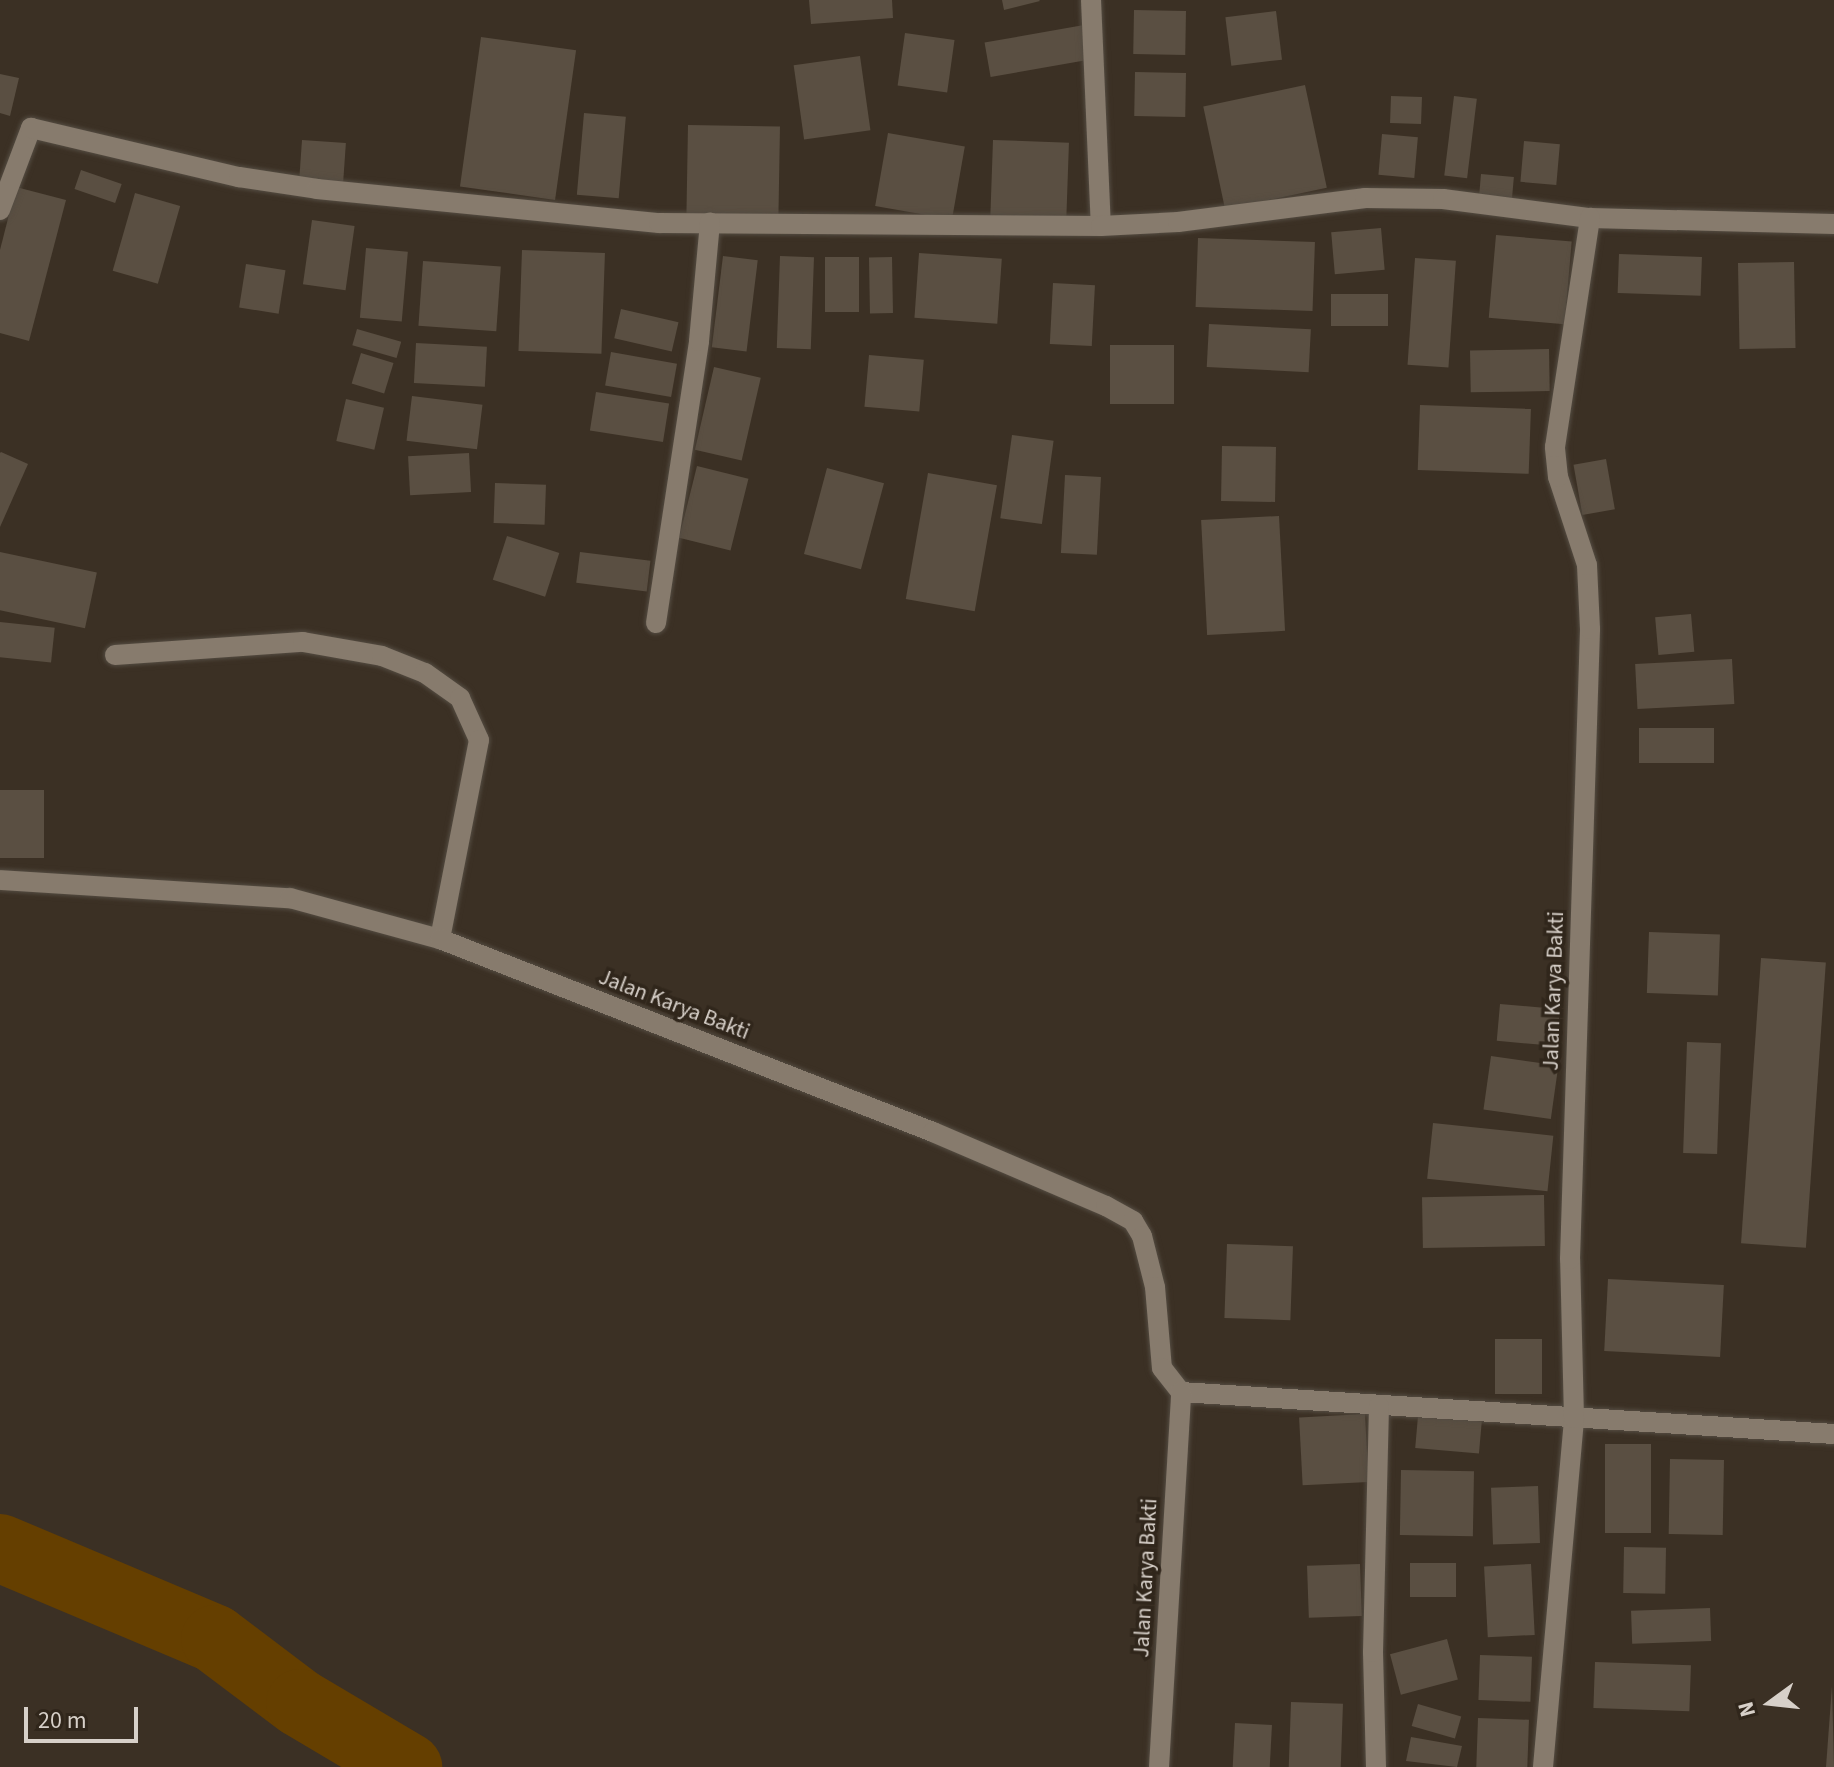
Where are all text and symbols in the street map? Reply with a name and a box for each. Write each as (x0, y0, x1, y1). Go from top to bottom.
street label: Jalan Karya Bakti (1538, 911, 1570, 1071)
street label: Jalan Karya Bakti (595, 964, 753, 1046)
street label: Jalan Karya Bakti (1129, 1498, 1163, 1658)
north arrow (1730, 1663, 1810, 1743)
scale bar (28, 1691, 142, 1741)
text: N (1729, 1698, 1764, 1720)
text: 20 m (38, 1703, 87, 1738)

